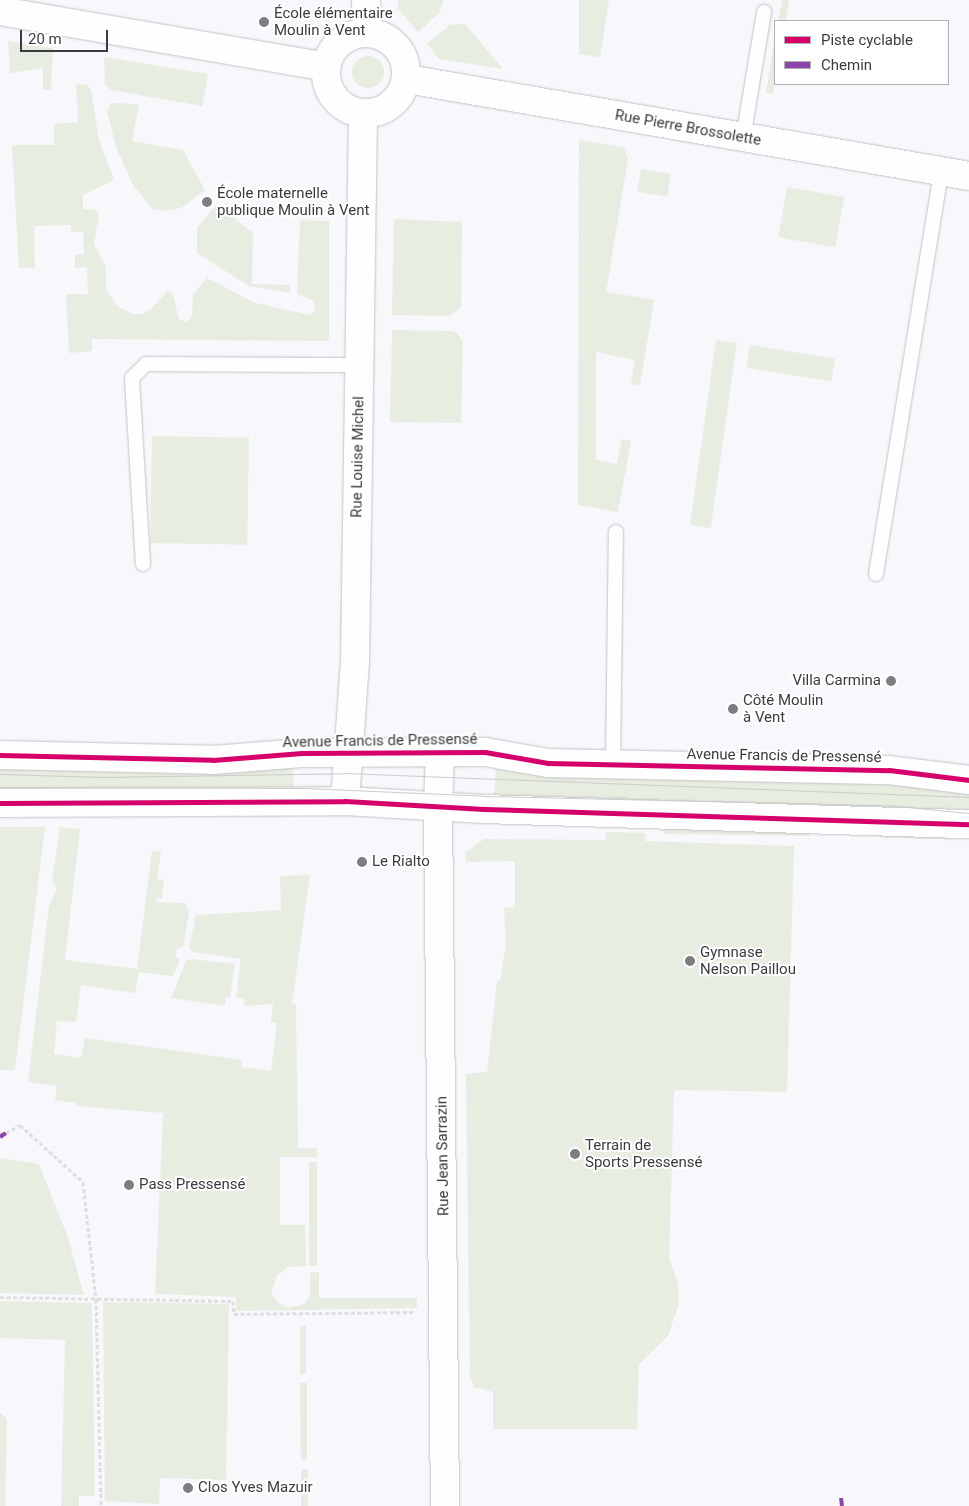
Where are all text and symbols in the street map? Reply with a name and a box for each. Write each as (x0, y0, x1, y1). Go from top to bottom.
place label: École élémentaire Moulin à Vent (274, 4, 393, 39)
marker: École élémentaire Moulin à Vent (258, 16, 270, 28)
scale bar (22, 20, 110, 52)
legend (774, 20, 949, 85)
text: 20 m (28, 30, 62, 48)
text: Piste cyclable (821, 31, 913, 49)
text: Chemin (821, 56, 872, 74)
street label: Rue Pierre Brossolette (613, 106, 763, 150)
place label: École maternelle publique Moulin à Vent (217, 184, 369, 219)
marker: École maternelle publique Moulin à Vent (201, 196, 213, 208)
street label: Rue Louise Michel (348, 396, 368, 518)
place label: Villa Carmina (792, 672, 881, 690)
marker: Villa Carmina (885, 675, 897, 687)
place label: Côté Moulin à Vent (743, 691, 823, 726)
marker: Côté Moulin à Vent (727, 703, 739, 715)
street label: Avenue Francis de Pressensé (282, 730, 478, 752)
street label: Avenue Francis de Pressensé (686, 745, 882, 767)
place label: Le Rialto (372, 853, 430, 871)
marker: Le Rialto (356, 856, 368, 868)
place label: Gymnase Nelson Paillou (700, 943, 796, 978)
marker: Gymnase Nelson Paillou (684, 955, 696, 967)
street label: Rue Jean Sarrazin (433, 1096, 453, 1216)
place label: Terrain de Sports Pressensé (585, 1136, 702, 1171)
marker: Terrain de Sports Pressensé (569, 1148, 581, 1160)
place label: Pass Pressensé (139, 1176, 246, 1194)
marker: Pass Pressensé (123, 1179, 135, 1191)
place label: Clos Yves Mazuir (198, 1479, 313, 1497)
marker: Clos Yves Mazuir (182, 1482, 194, 1494)

